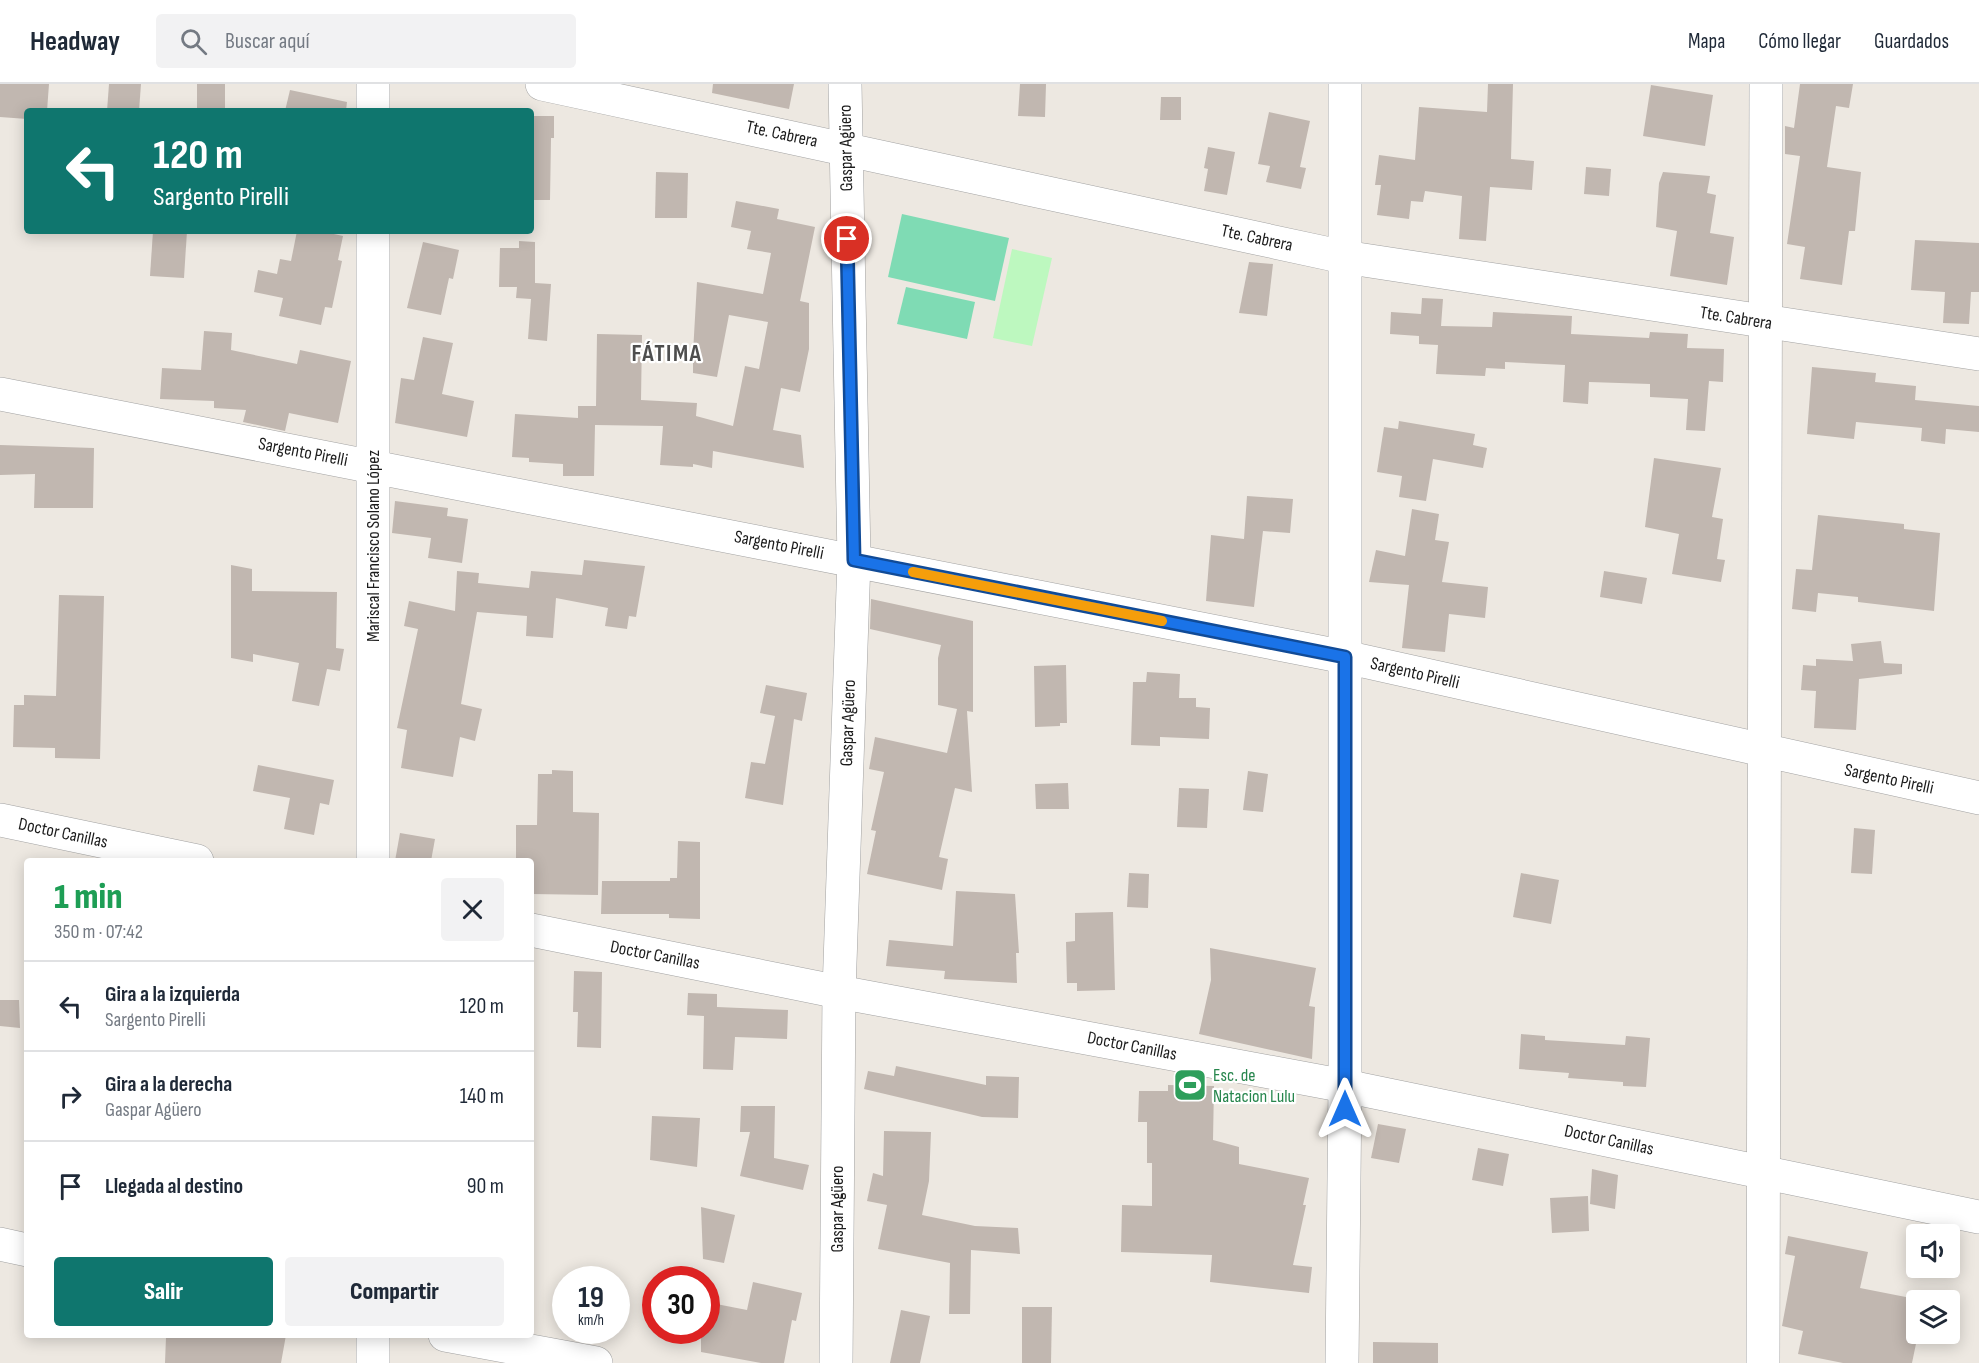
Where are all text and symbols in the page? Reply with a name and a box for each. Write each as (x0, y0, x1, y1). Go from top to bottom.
search box (156, 14, 576, 68)
text: Headway (30, 25, 120, 58)
icon: search (177, 25, 210, 58)
text: Buscar aquí (225, 28, 310, 55)
text: Mapa (1688, 29, 1725, 54)
text: Cómo llegar (1758, 29, 1841, 54)
text: Guardados (1874, 29, 1949, 54)
street label: Gaspar Agüero (835, 104, 857, 192)
street label: Tte. Cabrera (744, 116, 820, 152)
text: 120 m (153, 130, 243, 181)
icon: left (54, 132, 132, 210)
text: Sargento Pirelli (153, 181, 289, 213)
pin (821, 213, 872, 264)
street label: Tte. Cabrera (1219, 220, 1295, 256)
icon: arrive (830, 222, 863, 255)
street label: Tte. Cabrera (1699, 302, 1774, 334)
district label: FÁTIMA (631, 339, 703, 368)
street label: Sargento Pirelli (257, 433, 349, 471)
street label: Mariscal Francisco Solano López (363, 449, 384, 642)
street label: Sargento Pirelli (733, 526, 825, 564)
street label: Sargento Pirelli (1368, 653, 1462, 693)
street label: Gaspar Agüero (836, 679, 860, 767)
street label: Sargento Pirelli (1842, 759, 1936, 799)
street label: Doctor Canillas (16, 813, 110, 853)
text: 1 min (54, 876, 122, 919)
button: close (441, 878, 504, 941)
text: 350 m · 07:42 (54, 920, 143, 944)
street label: Doctor Canillas (608, 936, 702, 974)
text: Gira a la izquierda (105, 981, 240, 1008)
icon: left (54, 990, 87, 1023)
text: 120 m (460, 993, 504, 1020)
text: Sargento Pirelli (105, 1008, 206, 1032)
street label: Doctor Canillas (1085, 1027, 1179, 1065)
place label: Esc. de Natacion Lulu (1213, 1065, 1295, 1107)
sports icon: Esc. de Natacion Lulu (1172, 1067, 1208, 1103)
text: Gira a la derecha (105, 1071, 232, 1098)
position arrow (1313, 1077, 1377, 1141)
icon: right (54, 1080, 87, 1113)
text: 140 m (460, 1083, 504, 1110)
text: Gaspar Agüero (105, 1098, 202, 1122)
street label: Doctor Canillas (1562, 1120, 1656, 1160)
street label: Gaspar Agüero (827, 1166, 848, 1252)
icon: arrive (54, 1170, 87, 1203)
text: Llegada al destino (105, 1173, 243, 1200)
text: 90 m (467, 1173, 504, 1200)
map controls (1906, 1224, 1960, 1344)
button: sound (1906, 1224, 1960, 1278)
button: Salir (54, 1257, 273, 1326)
button: Compartir (285, 1257, 504, 1326)
speed limit sign: 30 (642, 1266, 720, 1344)
text: 19 (578, 1280, 604, 1316)
button: layers (1906, 1290, 1960, 1344)
text: km/h (578, 1311, 604, 1330)

